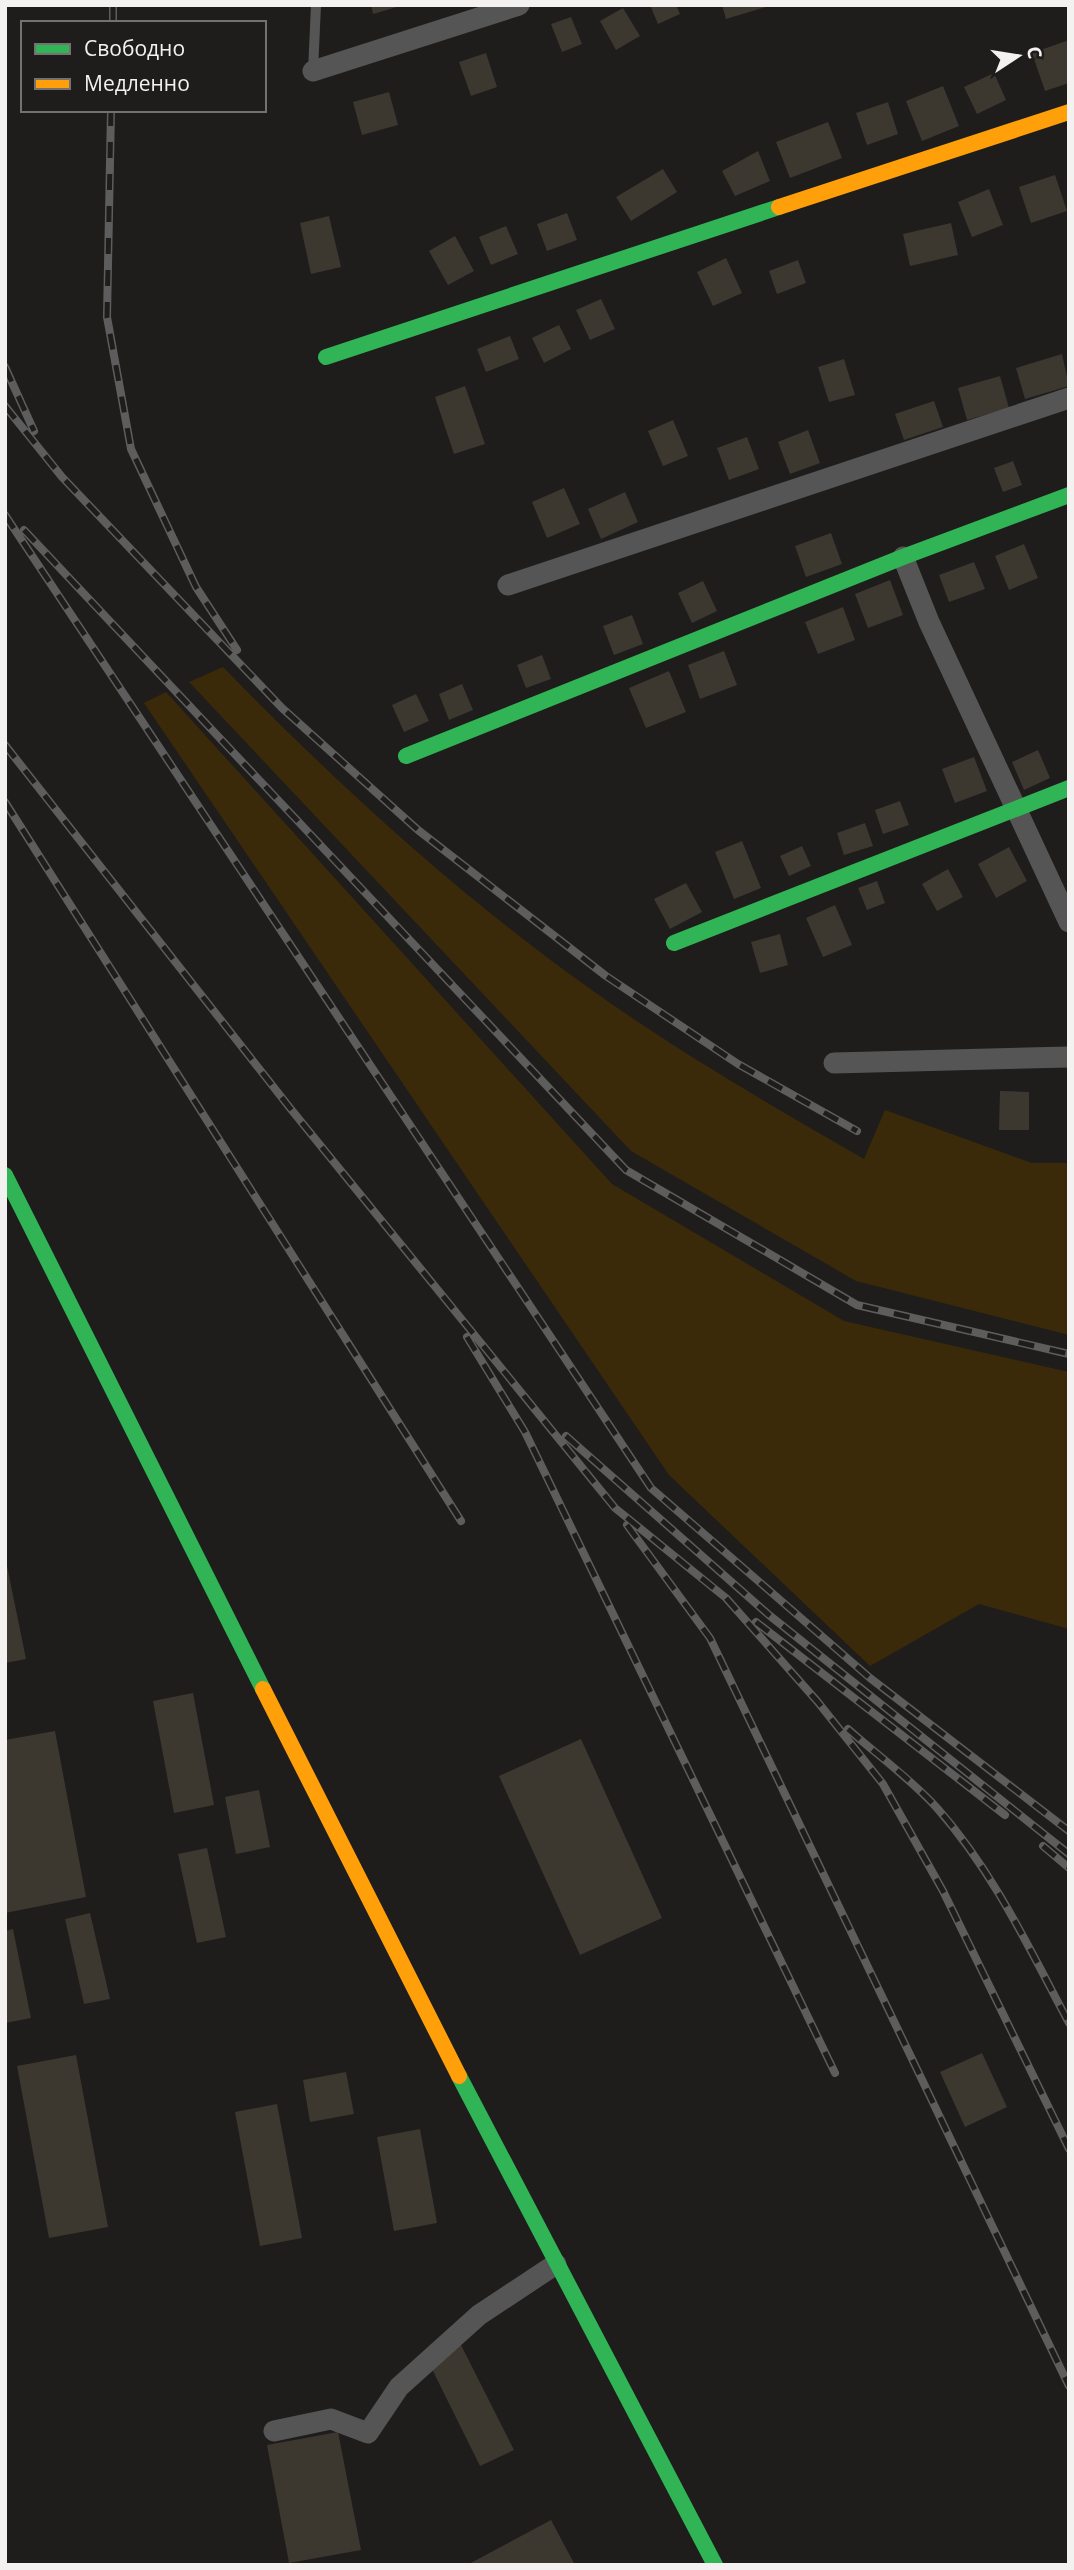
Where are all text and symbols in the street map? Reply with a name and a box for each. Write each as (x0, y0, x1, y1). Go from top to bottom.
legend (21, 21, 266, 112)
north arrow (983, 21, 1053, 91)
text: Свободно (84, 34, 185, 62)
text: С (1021, 44, 1049, 61)
text: Медленно (84, 69, 190, 97)

